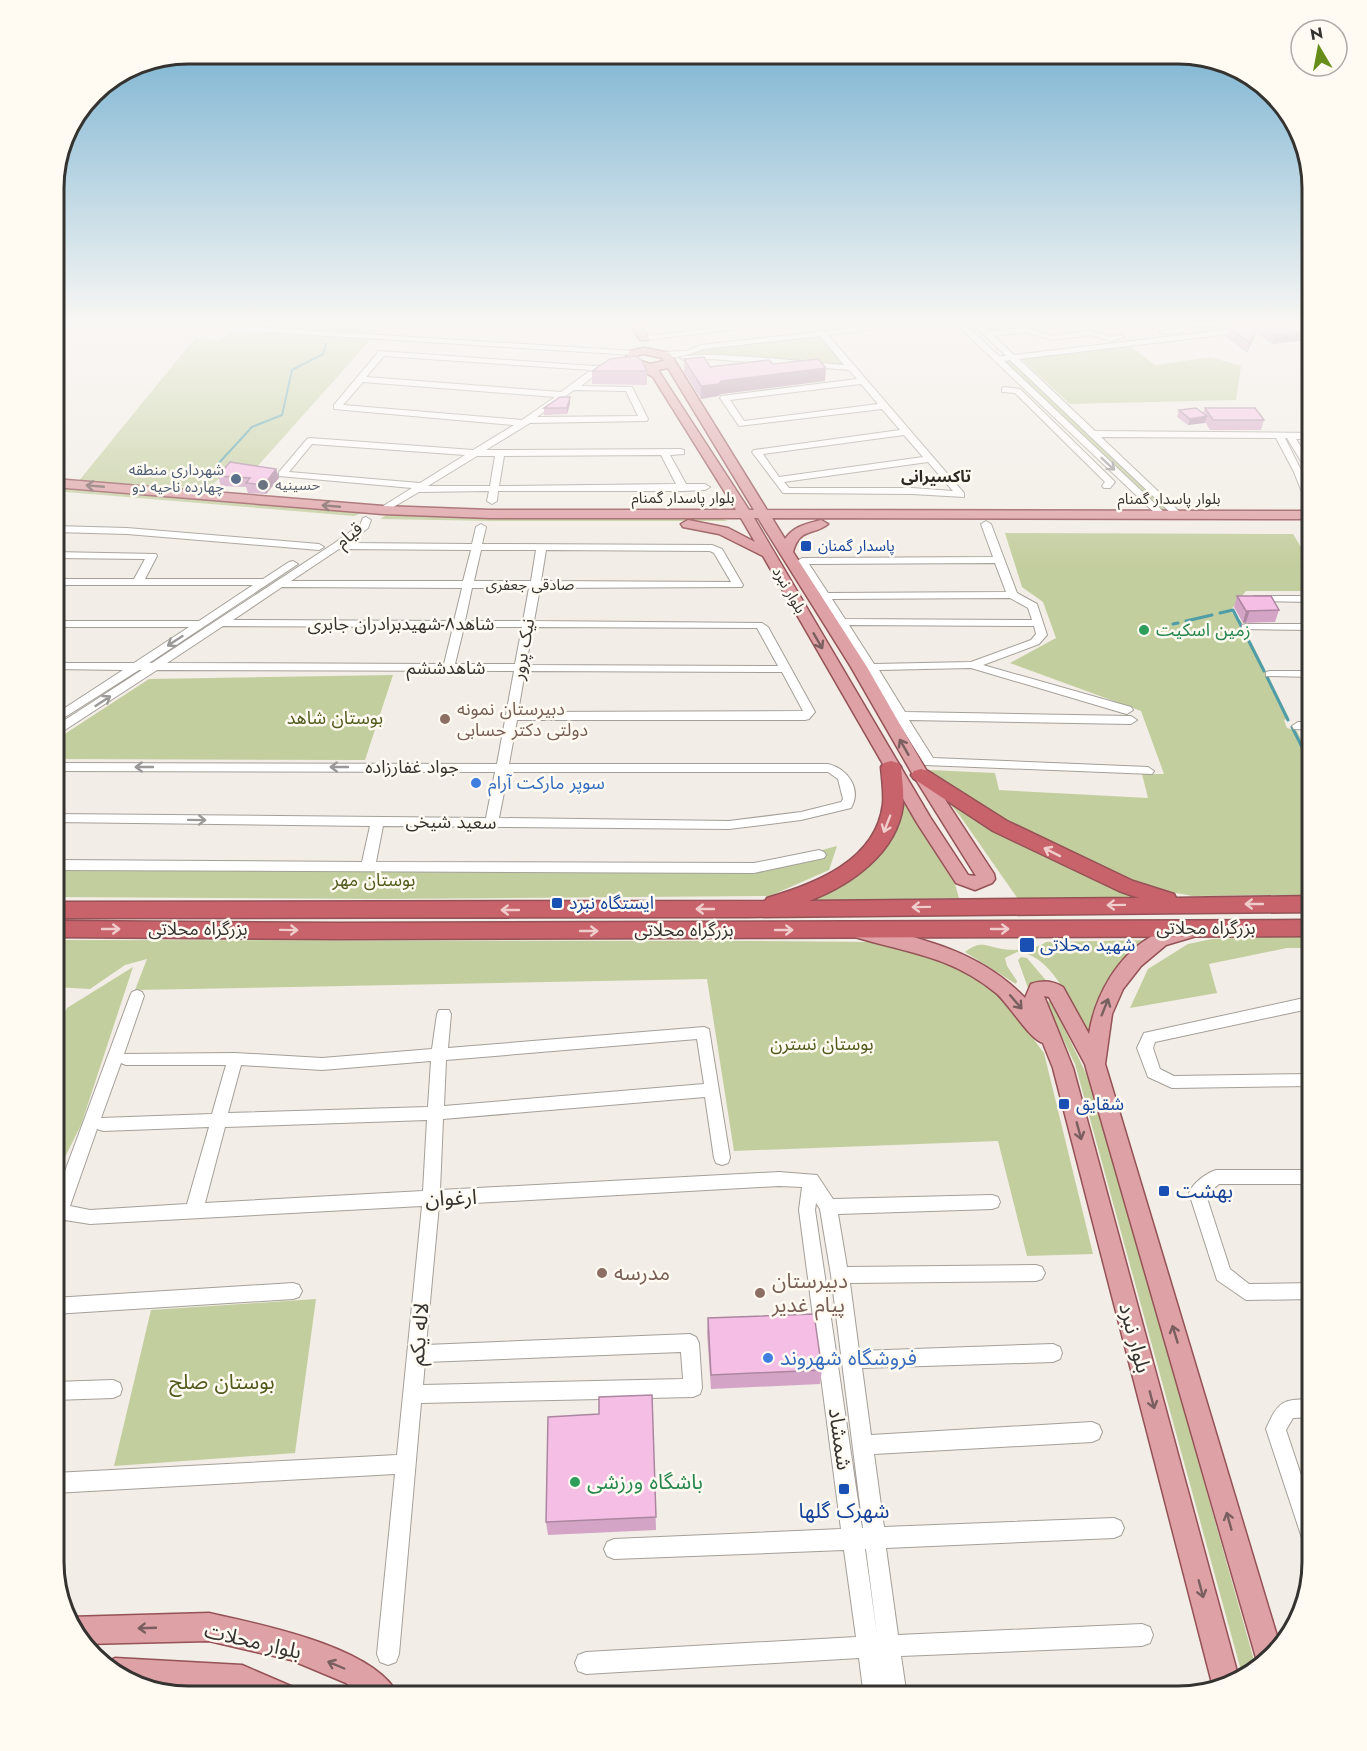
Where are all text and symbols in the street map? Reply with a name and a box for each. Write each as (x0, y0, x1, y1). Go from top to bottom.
north arrow (1289, 18, 1349, 78)
text: N (1308, 21, 1325, 46)
one-way arrow (1100, 456, 1115, 471)
place label: شهرداری منطقه چهارده ناحیه دو (129, 459, 224, 498)
district label: تاکسیرانی (901, 465, 971, 488)
marker: شهرداری منطقه چهارده ناحیه دو (229, 472, 243, 486)
place label: حسینیه (275, 474, 320, 496)
marker: حسینیه (256, 478, 270, 492)
one-way arrow (85, 480, 105, 491)
street label: بلوار پاسدار گمنام (632, 487, 734, 509)
street label: بلوار پاسدار گمنام (1118, 488, 1220, 510)
one-way arrow (321, 500, 341, 511)
street label: قیام (330, 516, 369, 555)
place label: پاسدار گمنان (818, 535, 895, 557)
marker: پاسدار گمنان (799, 539, 813, 553)
street label: بلوار نبرد (767, 562, 811, 618)
street label: صادقی جعفری (486, 574, 574, 596)
street label: شاهد۸-شهیدبرادران جابری (308, 611, 494, 637)
street label: نیک پرور (505, 616, 541, 683)
place label: زمین اسکیت (1156, 617, 1251, 643)
marker: زمین اسکیت (1137, 623, 1151, 637)
one-way arrow (813, 632, 825, 649)
one-way arrow (167, 635, 184, 647)
street label: شاهدششم (407, 655, 485, 681)
one-way arrow (94, 694, 111, 706)
place label: دبیرستان نمونه دولتی دکتر حسابی (457, 696, 588, 743)
park label: بوستان شاهد (287, 705, 383, 731)
marker: دبیرستان نمونه دولتی دکتر حسابی (438, 712, 452, 726)
one-way arrow (898, 739, 910, 756)
street label: جواد غفارزاده (365, 754, 459, 780)
one-way arrow (134, 761, 154, 773)
one-way arrow (329, 761, 349, 773)
place label: سوپر مارکت آرام (488, 770, 605, 797)
marker: سوپر مارکت آرام (469, 776, 483, 790)
street label: سعید شیخی (405, 808, 497, 836)
one-way arrow (186, 814, 206, 826)
one-way arrow (881, 815, 892, 833)
one-way arrow (1043, 846, 1061, 857)
park label: بوستان مهر (332, 867, 415, 893)
place label: ایستگاه نبرد (569, 890, 654, 916)
marker: ایستگاه نبرد (550, 896, 564, 910)
one-way arrow (1245, 898, 1265, 910)
one-way arrow (1106, 899, 1126, 911)
one-way arrow (911, 901, 931, 913)
one-way arrow (695, 903, 715, 915)
one-way arrow (500, 904, 520, 915)
street label: بزرگراه محلاتی (1156, 915, 1256, 941)
street label: بزرگراه محلاتی (148, 916, 248, 942)
street label: بزرگراه محلاتی (634, 917, 734, 943)
one-way arrow (100, 923, 120, 935)
one-way arrow (989, 923, 1009, 935)
one-way arrow (278, 924, 298, 935)
one-way arrow (773, 924, 793, 936)
one-way arrow (578, 925, 598, 937)
place label: شهید محلاتی (1040, 932, 1135, 958)
marker: شهید محلاتی (1018, 936, 1036, 954)
one-way arrow (1009, 994, 1023, 1009)
one-way arrow (1100, 999, 1111, 1017)
park label: بوستان نسترن (770, 1031, 874, 1057)
place label: شقایق (1076, 1091, 1124, 1117)
marker: شقایق (1057, 1097, 1071, 1111)
one-way arrow (1074, 1121, 1086, 1140)
place label: بهشت (1176, 1176, 1233, 1206)
street label: ارغوان (424, 1182, 478, 1214)
marker: بهشت (1157, 1184, 1171, 1198)
place label: مدرسه (614, 1258, 670, 1288)
marker: مدرسه (595, 1266, 609, 1280)
place label: دبیرستان پیام غدیر (771, 1266, 848, 1321)
marker: دبیرستان پیام غدیر (753, 1286, 767, 1300)
street label: بلوار نبرد (1111, 1300, 1159, 1376)
street label: لاله یکم (401, 1301, 437, 1367)
one-way arrow (1169, 1325, 1180, 1344)
place label: فروشگاه شهروند (780, 1343, 917, 1373)
marker: فروشگاه شهروند (761, 1351, 775, 1365)
park label: بوستان صلح (169, 1367, 275, 1397)
one-way arrow (1147, 1391, 1158, 1410)
street label: شمشاد (821, 1406, 859, 1472)
place label: باشگاه ورزشی (587, 1467, 703, 1497)
marker: باشگاه ورزشی (568, 1475, 582, 1489)
marker: شهرک گلها (837, 1482, 851, 1496)
place label: شهرک گلها (798, 1496, 890, 1526)
one-way arrow (1223, 1512, 1234, 1531)
one-way arrow (1196, 1579, 1208, 1598)
street label: بلوار محلات (202, 1615, 304, 1667)
one-way arrow (137, 1623, 157, 1634)
one-way arrow (327, 1659, 345, 1670)

